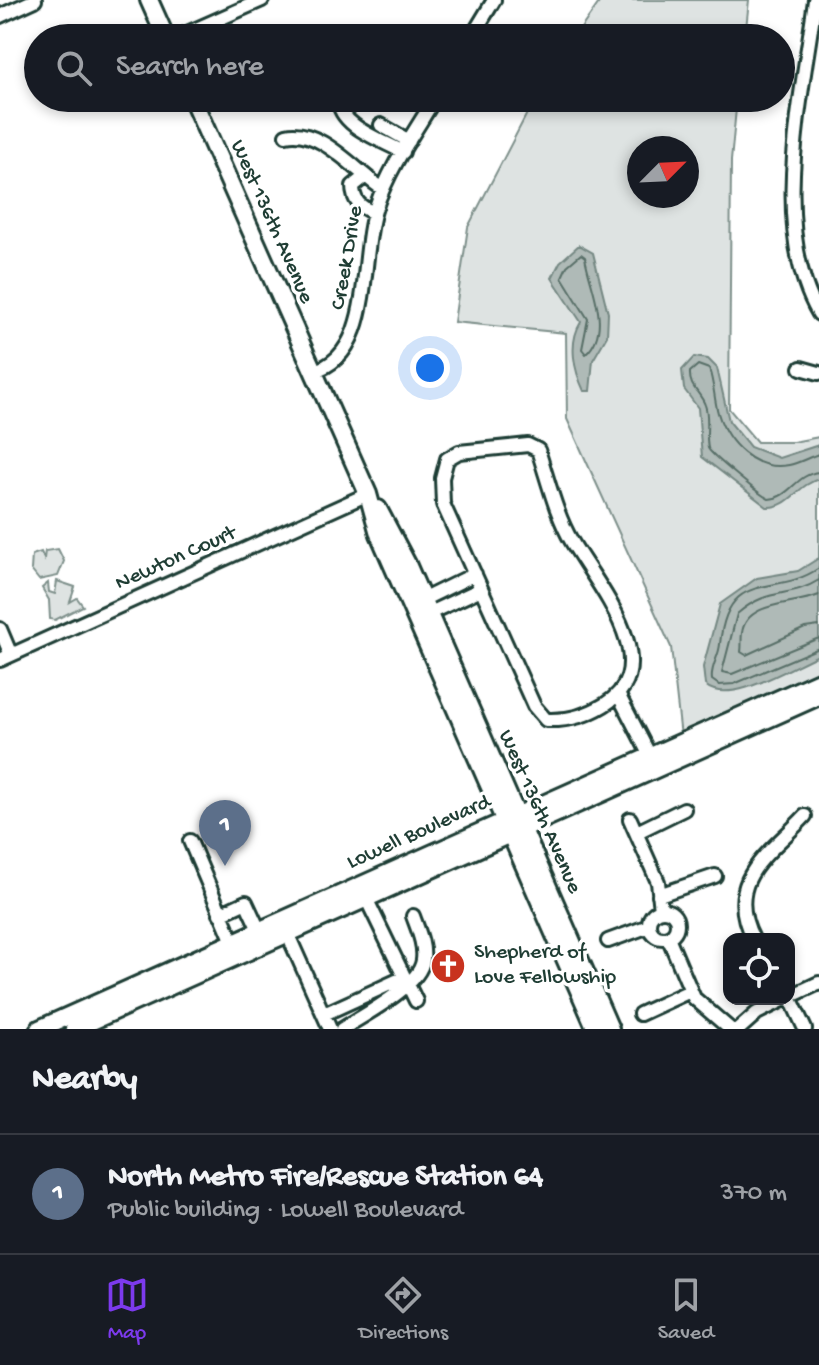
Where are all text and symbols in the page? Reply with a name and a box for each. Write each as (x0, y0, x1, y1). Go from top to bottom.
search box (24, 24, 795, 112)
icon: search (52, 46, 96, 90)
text: Search here (116, 51, 264, 86)
street label: West 136th Avenue (223, 136, 319, 308)
north arrow (627, 136, 699, 208)
street label: Creek Drive (326, 203, 370, 312)
your location (410, 348, 450, 388)
street label: Newton Court (112, 520, 242, 597)
street label: West 136th Avenue (491, 726, 587, 898)
street label: Lowell Boulevard (343, 789, 497, 876)
pin: 1 (199, 800, 251, 866)
map controls (723, 933, 795, 1005)
button: locate (723, 933, 795, 1005)
place label: Shepherd of Love Fellowship (474, 940, 616, 991)
church icon: Shepherd of Love Fellowship (429, 947, 467, 985)
text: Nearby (32, 1061, 137, 1101)
text: North Metro Fire/Rescue Station 64 (108, 1161, 543, 1196)
text: 1 (53, 1179, 63, 1210)
text: 370 m (721, 1179, 787, 1210)
text: Public building · Lowell Boulevard (108, 1196, 463, 1227)
tab: Map (105, 1273, 149, 1347)
tab: Directions (359, 1273, 448, 1347)
tab: Saved (658, 1273, 714, 1347)

